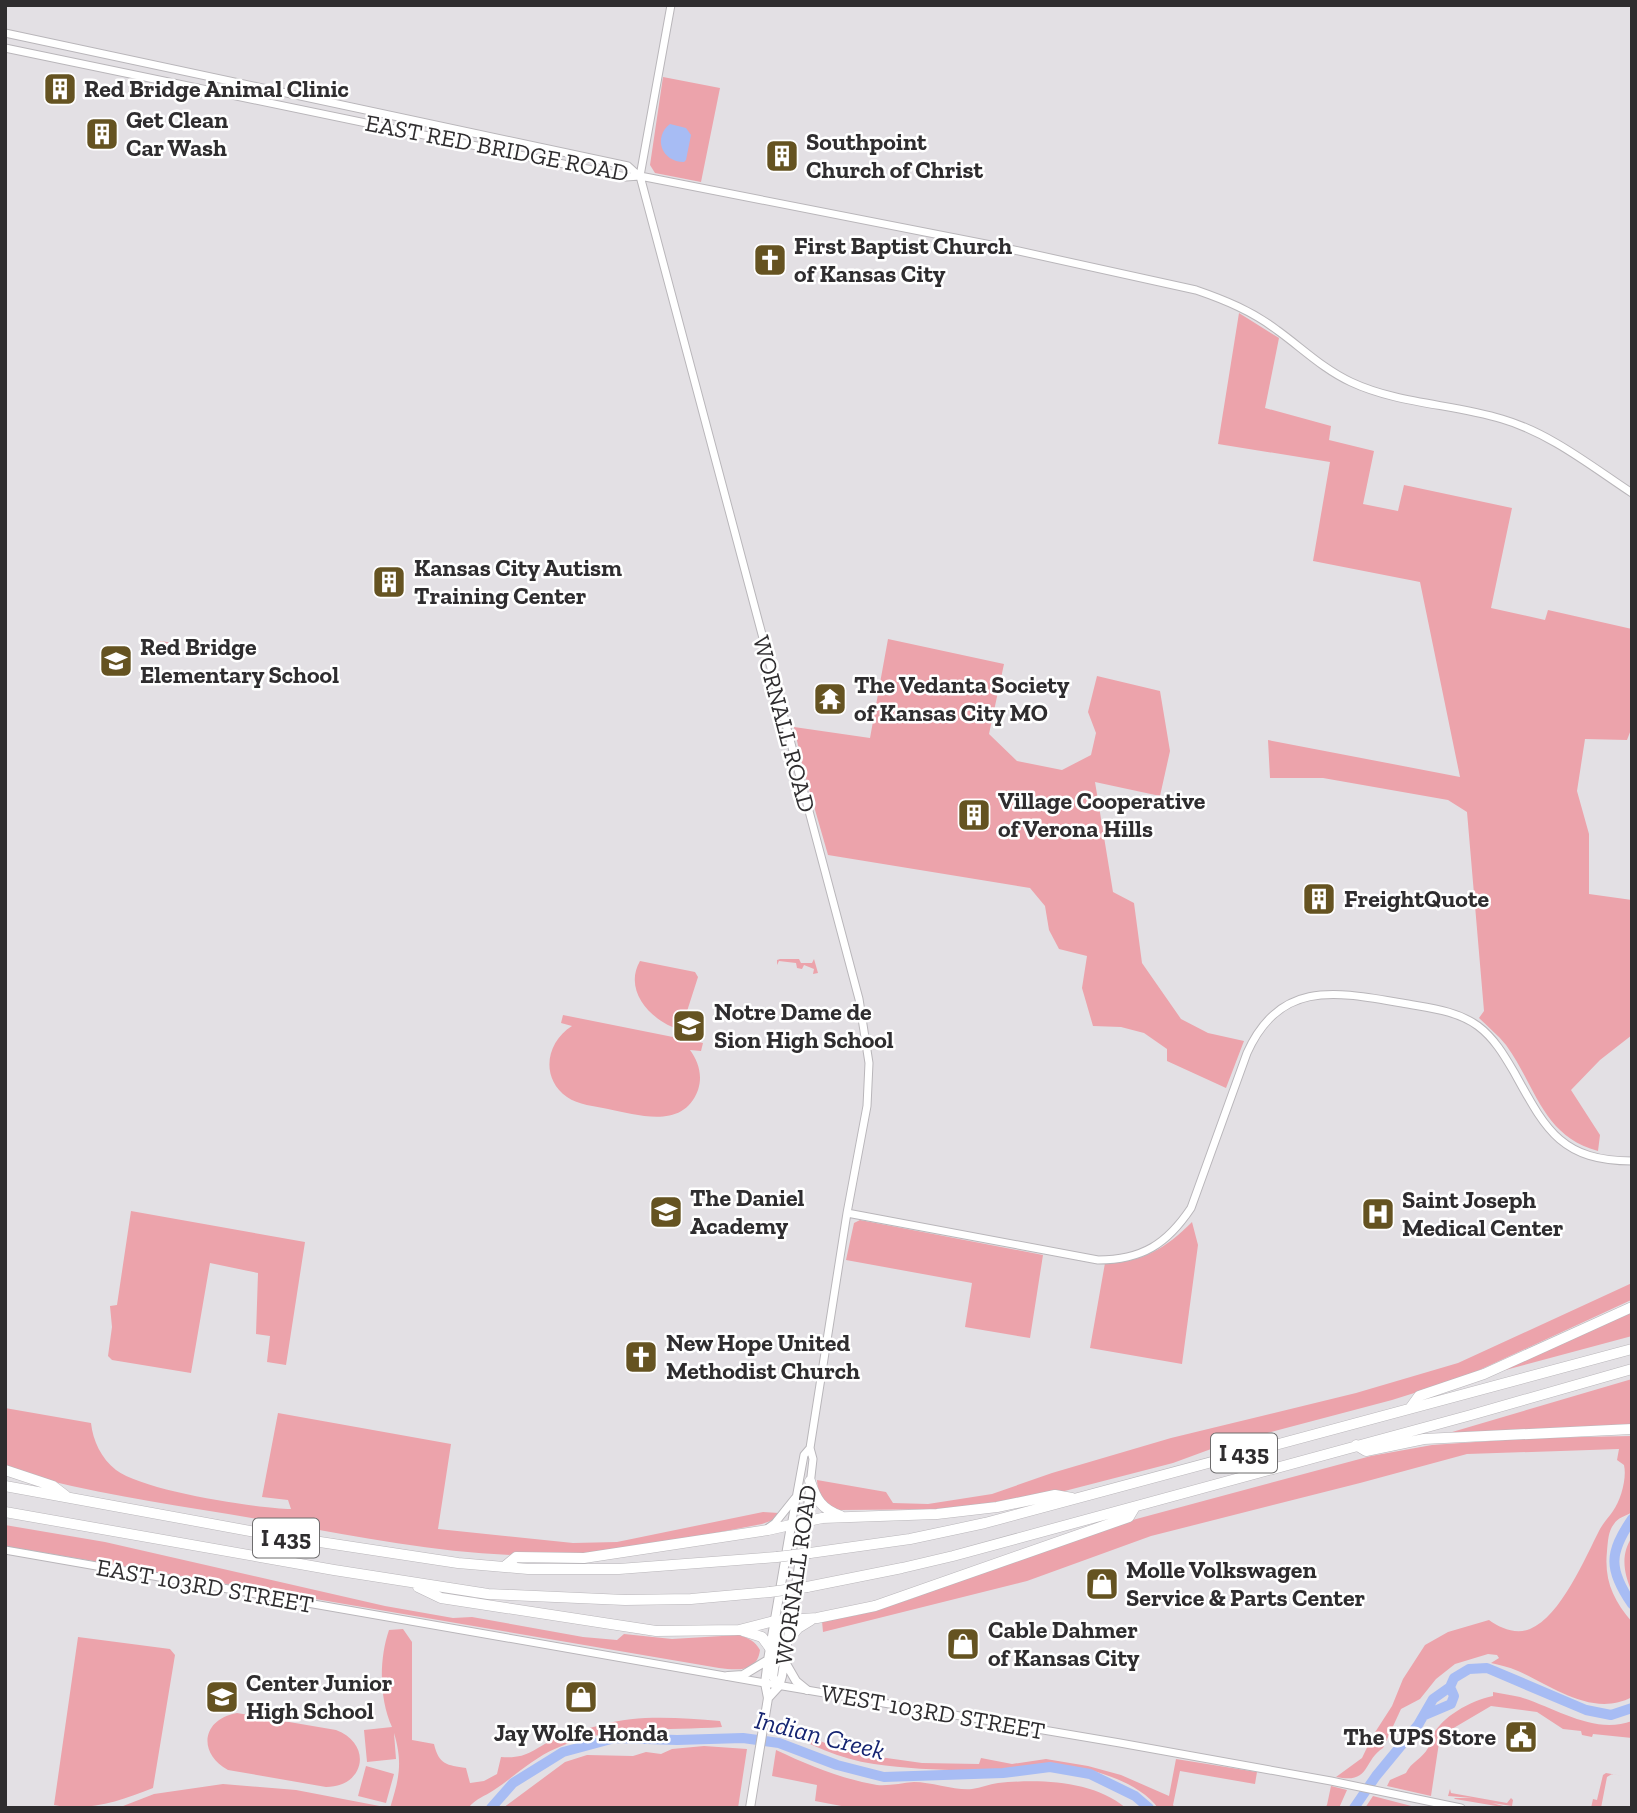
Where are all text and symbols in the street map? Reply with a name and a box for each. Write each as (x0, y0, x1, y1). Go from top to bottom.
building icon: Red Bridge Animal Clinic (41, 70, 79, 108)
place label: Red Bridge Animal Clinic (84, 74, 349, 103)
place label: Get Clean Car Wash (126, 105, 228, 162)
street label: EAST RED BRIDGE ROAD (363, 108, 631, 187)
building icon: Get Clean Car Wash (83, 115, 121, 153)
place label: Southpoint Church of Christ (806, 127, 984, 184)
building icon: Southpoint Church of Christ (763, 137, 801, 175)
place label: First Baptist Church of Kansas City (794, 231, 1012, 288)
church icon: First Baptist Church of Kansas City (751, 241, 789, 279)
place label: Kansas City Autism Training Center (414, 553, 622, 610)
building icon: Kansas City Autism Training Center (370, 563, 408, 601)
place label: Red Bridge Elementary School (140, 632, 339, 689)
street label: WORNALL ROAD (747, 632, 822, 815)
school or university icon: Red Bridge Elementary School (97, 642, 135, 680)
place label: The Vedanta Society of Kansas City MO (854, 670, 1070, 727)
temple icon: The Vedanta Society of Kansas City MO (811, 680, 849, 718)
place label: Village Cooperative of Verona Hills (998, 786, 1206, 843)
building icon: Village Cooperative of Verona Hills (955, 796, 993, 834)
building icon: FreightQuote (1300, 880, 1338, 918)
place label: FreightQuote (1344, 884, 1489, 913)
place label: Notre Dame de Sion High School (714, 997, 894, 1054)
school or university icon: Notre Dame de Sion High School (670, 1007, 708, 1045)
place label: The Daniel Academy (690, 1183, 805, 1240)
place label: Saint Joseph Medical Center (1402, 1185, 1564, 1242)
school or university icon: The Daniel Academy (647, 1193, 685, 1231)
hospital icon: Saint Joseph Medical Center (1359, 1195, 1397, 1233)
place label: New Hope United Methodist Church (666, 1328, 860, 1385)
church icon: New Hope United Methodist Church (622, 1338, 660, 1376)
road number: I 435 (1211, 1434, 1277, 1472)
street label: WORNALL ROAD (769, 1483, 823, 1667)
road number: I 435 (253, 1518, 319, 1558)
street label: EAST 103RD STREET (94, 1552, 316, 1619)
place label: Molle Volkswagen Service & Parts Center (1126, 1555, 1366, 1612)
shop icon: Molle Volkswagen Service & Parts Center (1083, 1565, 1121, 1603)
place label: Cable Dahmer of Kansas City (988, 1615, 1140, 1672)
shop icon: Cable Dahmer of Kansas City (944, 1625, 982, 1663)
place label: Center Junior High School (246, 1668, 393, 1725)
school or university icon: Center Junior High School (203, 1678, 241, 1716)
shop icon: Jay Wolfe Honda (562, 1678, 600, 1716)
street label: WEST 103RD STREET (819, 1678, 1047, 1745)
water label: Indian Creek (752, 1703, 888, 1767)
place label: Jay Wolfe Honda (494, 1718, 668, 1747)
public building icon: The UPS Store (1502, 1718, 1540, 1756)
place label: The UPS Store (1343, 1722, 1496, 1751)

